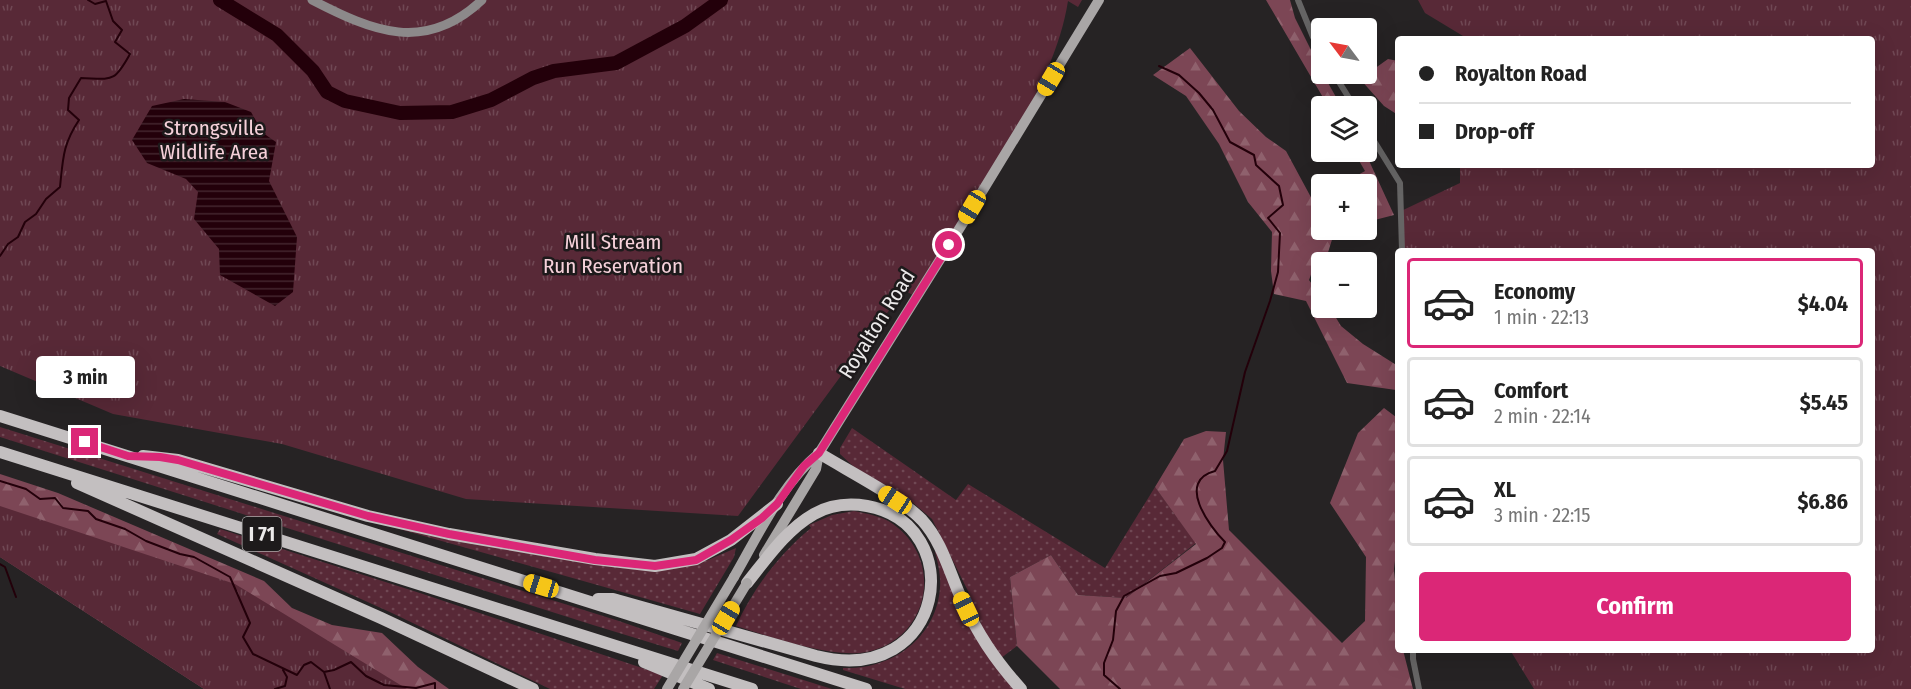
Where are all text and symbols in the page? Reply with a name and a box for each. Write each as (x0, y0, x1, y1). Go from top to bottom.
north arrow (1311, 18, 1377, 84)
map controls (1311, 18, 1377, 318)
car (1034, 59, 1068, 99)
text: Royalton Road (1455, 60, 1587, 87)
button: layers (1311, 96, 1377, 162)
park label: Strongsville Wildlife Area (160, 115, 268, 165)
text: Drop-off (1455, 118, 1534, 145)
button: + (1311, 174, 1377, 240)
car (955, 187, 989, 227)
park label: Mill Stream Run Reservation (543, 229, 683, 279)
route start (935, 231, 962, 258)
button: − (1311, 252, 1377, 318)
street label: Royalton Road (833, 265, 921, 383)
icon: car (1422, 276, 1476, 330)
text: Economy (1494, 278, 1575, 305)
text: $4.04 (1798, 290, 1848, 317)
text: 1 min · 22:13 (1494, 305, 1589, 329)
callout: 3 min (36, 355, 134, 397)
text: 3 min (63, 365, 108, 389)
icon: car (1422, 375, 1476, 429)
text: Comfort (1494, 377, 1568, 404)
text: $5.45 (1800, 389, 1848, 416)
text: 2 min · 22:14 (1494, 404, 1591, 428)
route end (71, 428, 98, 455)
icon: car (1422, 474, 1476, 528)
text: XL (1494, 476, 1516, 503)
car (875, 483, 915, 517)
text: $6.86 (1797, 488, 1848, 515)
text: 3 min · 22:15 (1494, 503, 1590, 527)
road number: I 71 (242, 517, 282, 551)
car (521, 572, 561, 600)
button: Confirm (1419, 572, 1851, 641)
car (950, 589, 982, 629)
car (709, 598, 743, 638)

